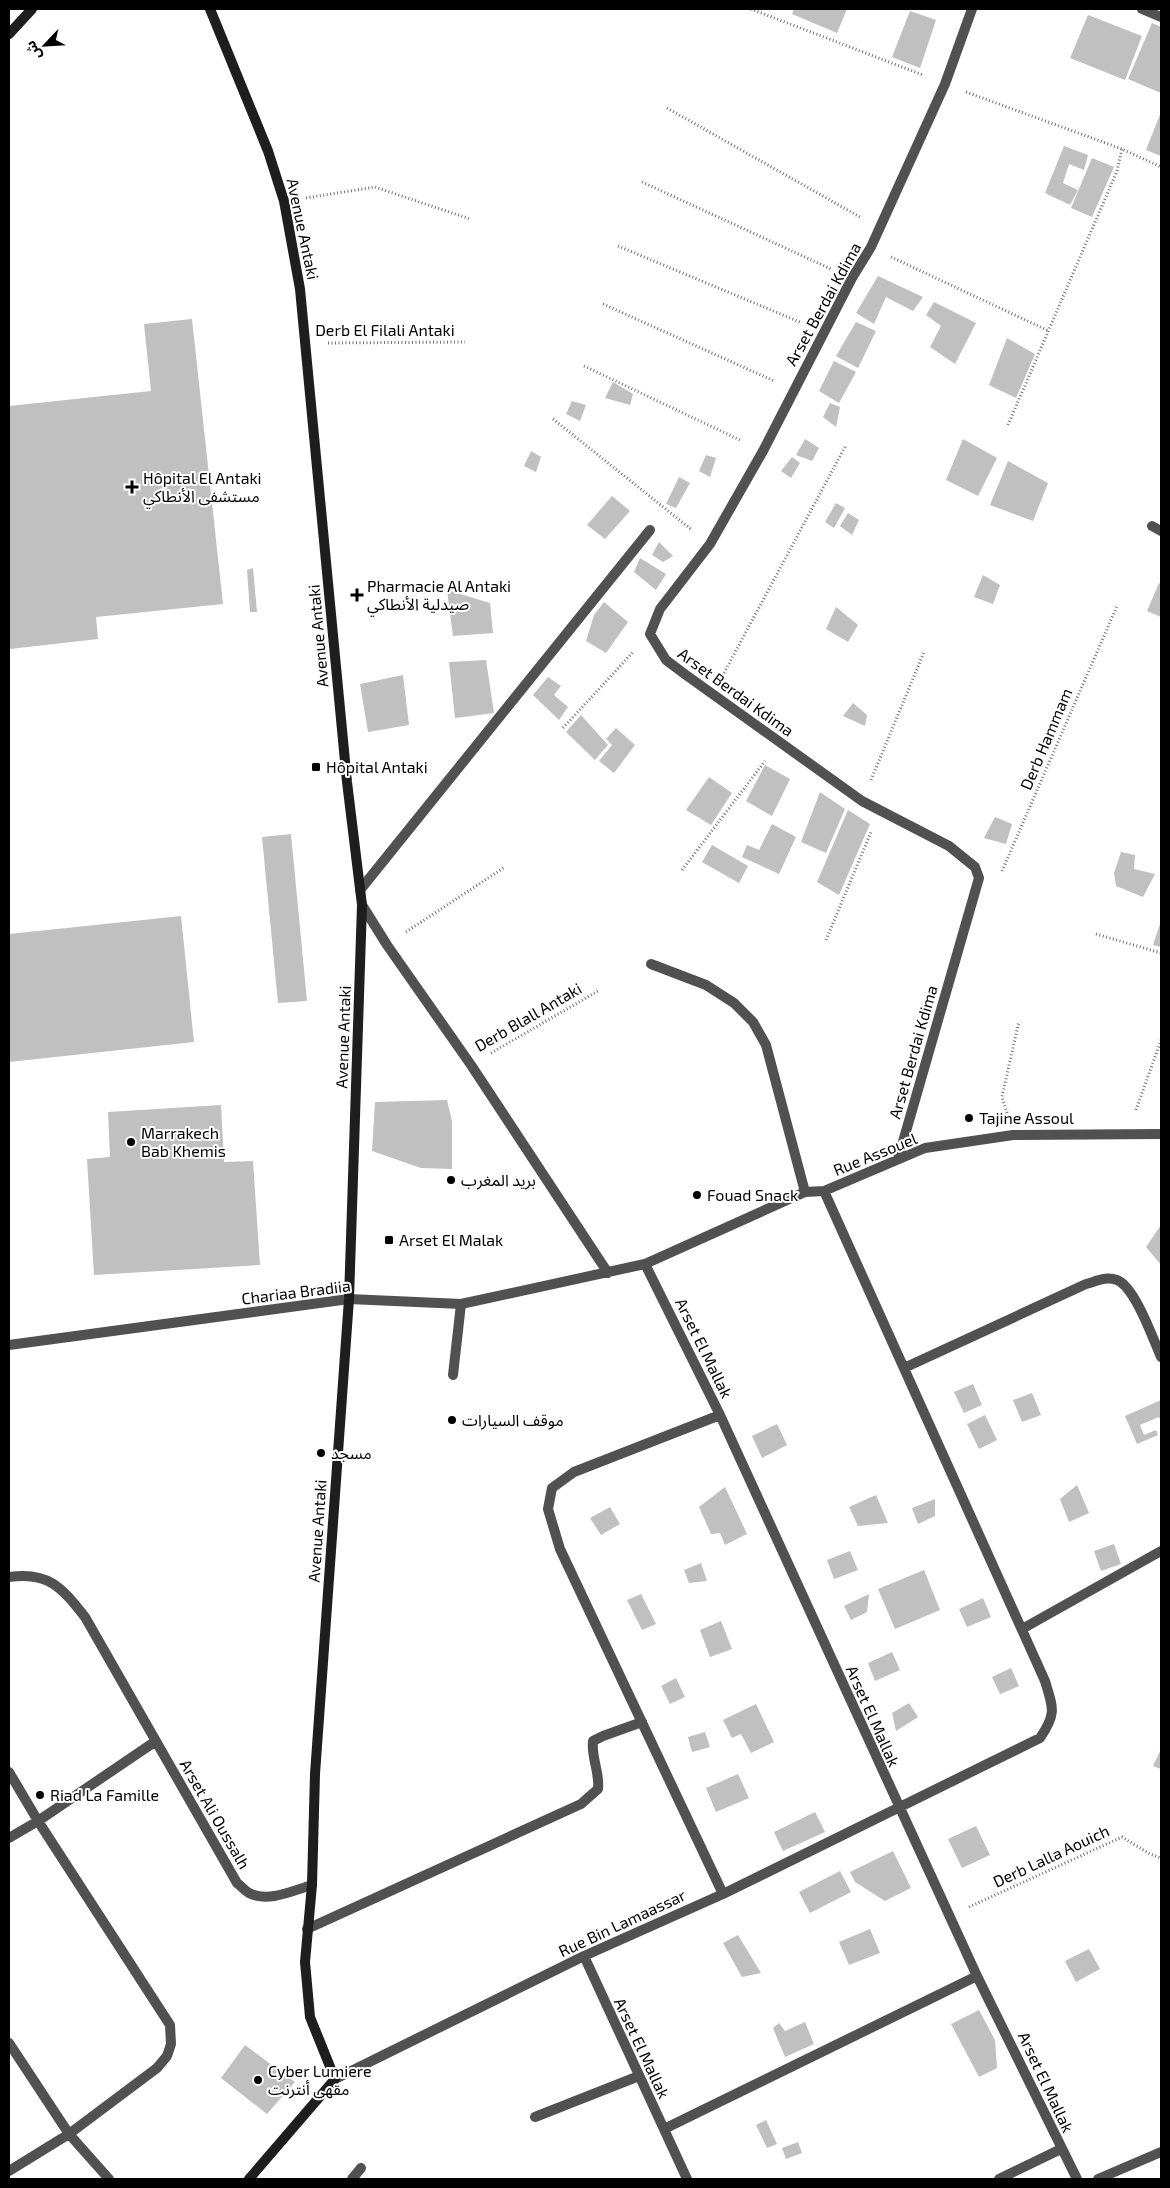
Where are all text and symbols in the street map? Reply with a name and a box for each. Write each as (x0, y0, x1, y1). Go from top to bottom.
north arrow (20, 20, 70, 70)
text: ش (21, 38, 45, 63)
street label: Avenue Antaki (283, 177, 323, 281)
street label: Arset Berdai Kdima (781, 239, 864, 369)
street label: Derb El Filali Antaki (315, 320, 455, 339)
place label: Hôpital El Antaki مستشفى الأنطاكي (143, 468, 262, 509)
marker: Hôpital El Antaki مستشفى الأنطاكي (125, 480, 139, 494)
place label: Pharmacie Al Antaki صيدلية الأنطاكي (367, 576, 511, 617)
street label: Avenue Antaki (304, 584, 331, 688)
marker: Pharmacie Al Antaki صيدلية الأنطاكي (351, 589, 363, 601)
street label: Arset Berdai Kdima (675, 643, 798, 740)
street label: Derb Hammam (1016, 685, 1076, 793)
place label: Hôpital Antaki (326, 757, 428, 776)
marker: Hôpital Antaki (310, 761, 322, 773)
street label: Derb Blall Antaki (471, 978, 585, 1055)
street label: Arset Berdai Kdima (884, 983, 941, 1121)
street label: Avenue Antaki (331, 985, 354, 1089)
place label: Tajine Assoul (979, 1108, 1074, 1128)
marker: Tajine Assoul (963, 1112, 975, 1124)
place label: Marrakech Bab Khemis (141, 1123, 226, 1160)
street label: Rue Assouel (830, 1128, 920, 1179)
marker: Marrakech Bab Khemis (125, 1136, 137, 1148)
place label: بريد المغرب (461, 1170, 536, 1190)
marker: بريد المغرب (445, 1174, 457, 1186)
place label: Fouad Snack (707, 1185, 798, 1204)
marker: Fouad Snack (691, 1189, 703, 1201)
place label: Arset El Malak (399, 1230, 503, 1249)
marker: Arset El Malak (383, 1234, 395, 1246)
street label: Chariaa Bradiia (240, 1275, 352, 1308)
street label: Arset El Mallak (672, 1295, 737, 1401)
place label: موقف السيارات (462, 1410, 564, 1430)
marker: موقف السيارات (446, 1414, 458, 1426)
place label: مسجد (331, 1443, 372, 1462)
marker: مسجد (315, 1447, 327, 1459)
street label: Avenue Antaki (303, 1479, 330, 1583)
street label: Arset El Mallak (843, 1662, 904, 1769)
street label: Arset Ali Oussalh (176, 1756, 255, 1872)
place label: Riad La Famille (50, 1785, 159, 1804)
marker: Riad La Famille (34, 1789, 46, 1801)
street label: Derb Lalla Aouich (990, 1820, 1112, 1891)
street label: Rue Bin Lamaassar (555, 1885, 689, 1960)
street label: Arset El Mallak (611, 1994, 674, 2101)
street label: Arset El Mallak (1015, 2028, 1078, 2135)
place label: Cyber Lumiere مقهى أنترنت (268, 2061, 372, 2099)
marker: Cyber Lumiere مقهى أنترنت (252, 2074, 264, 2086)

